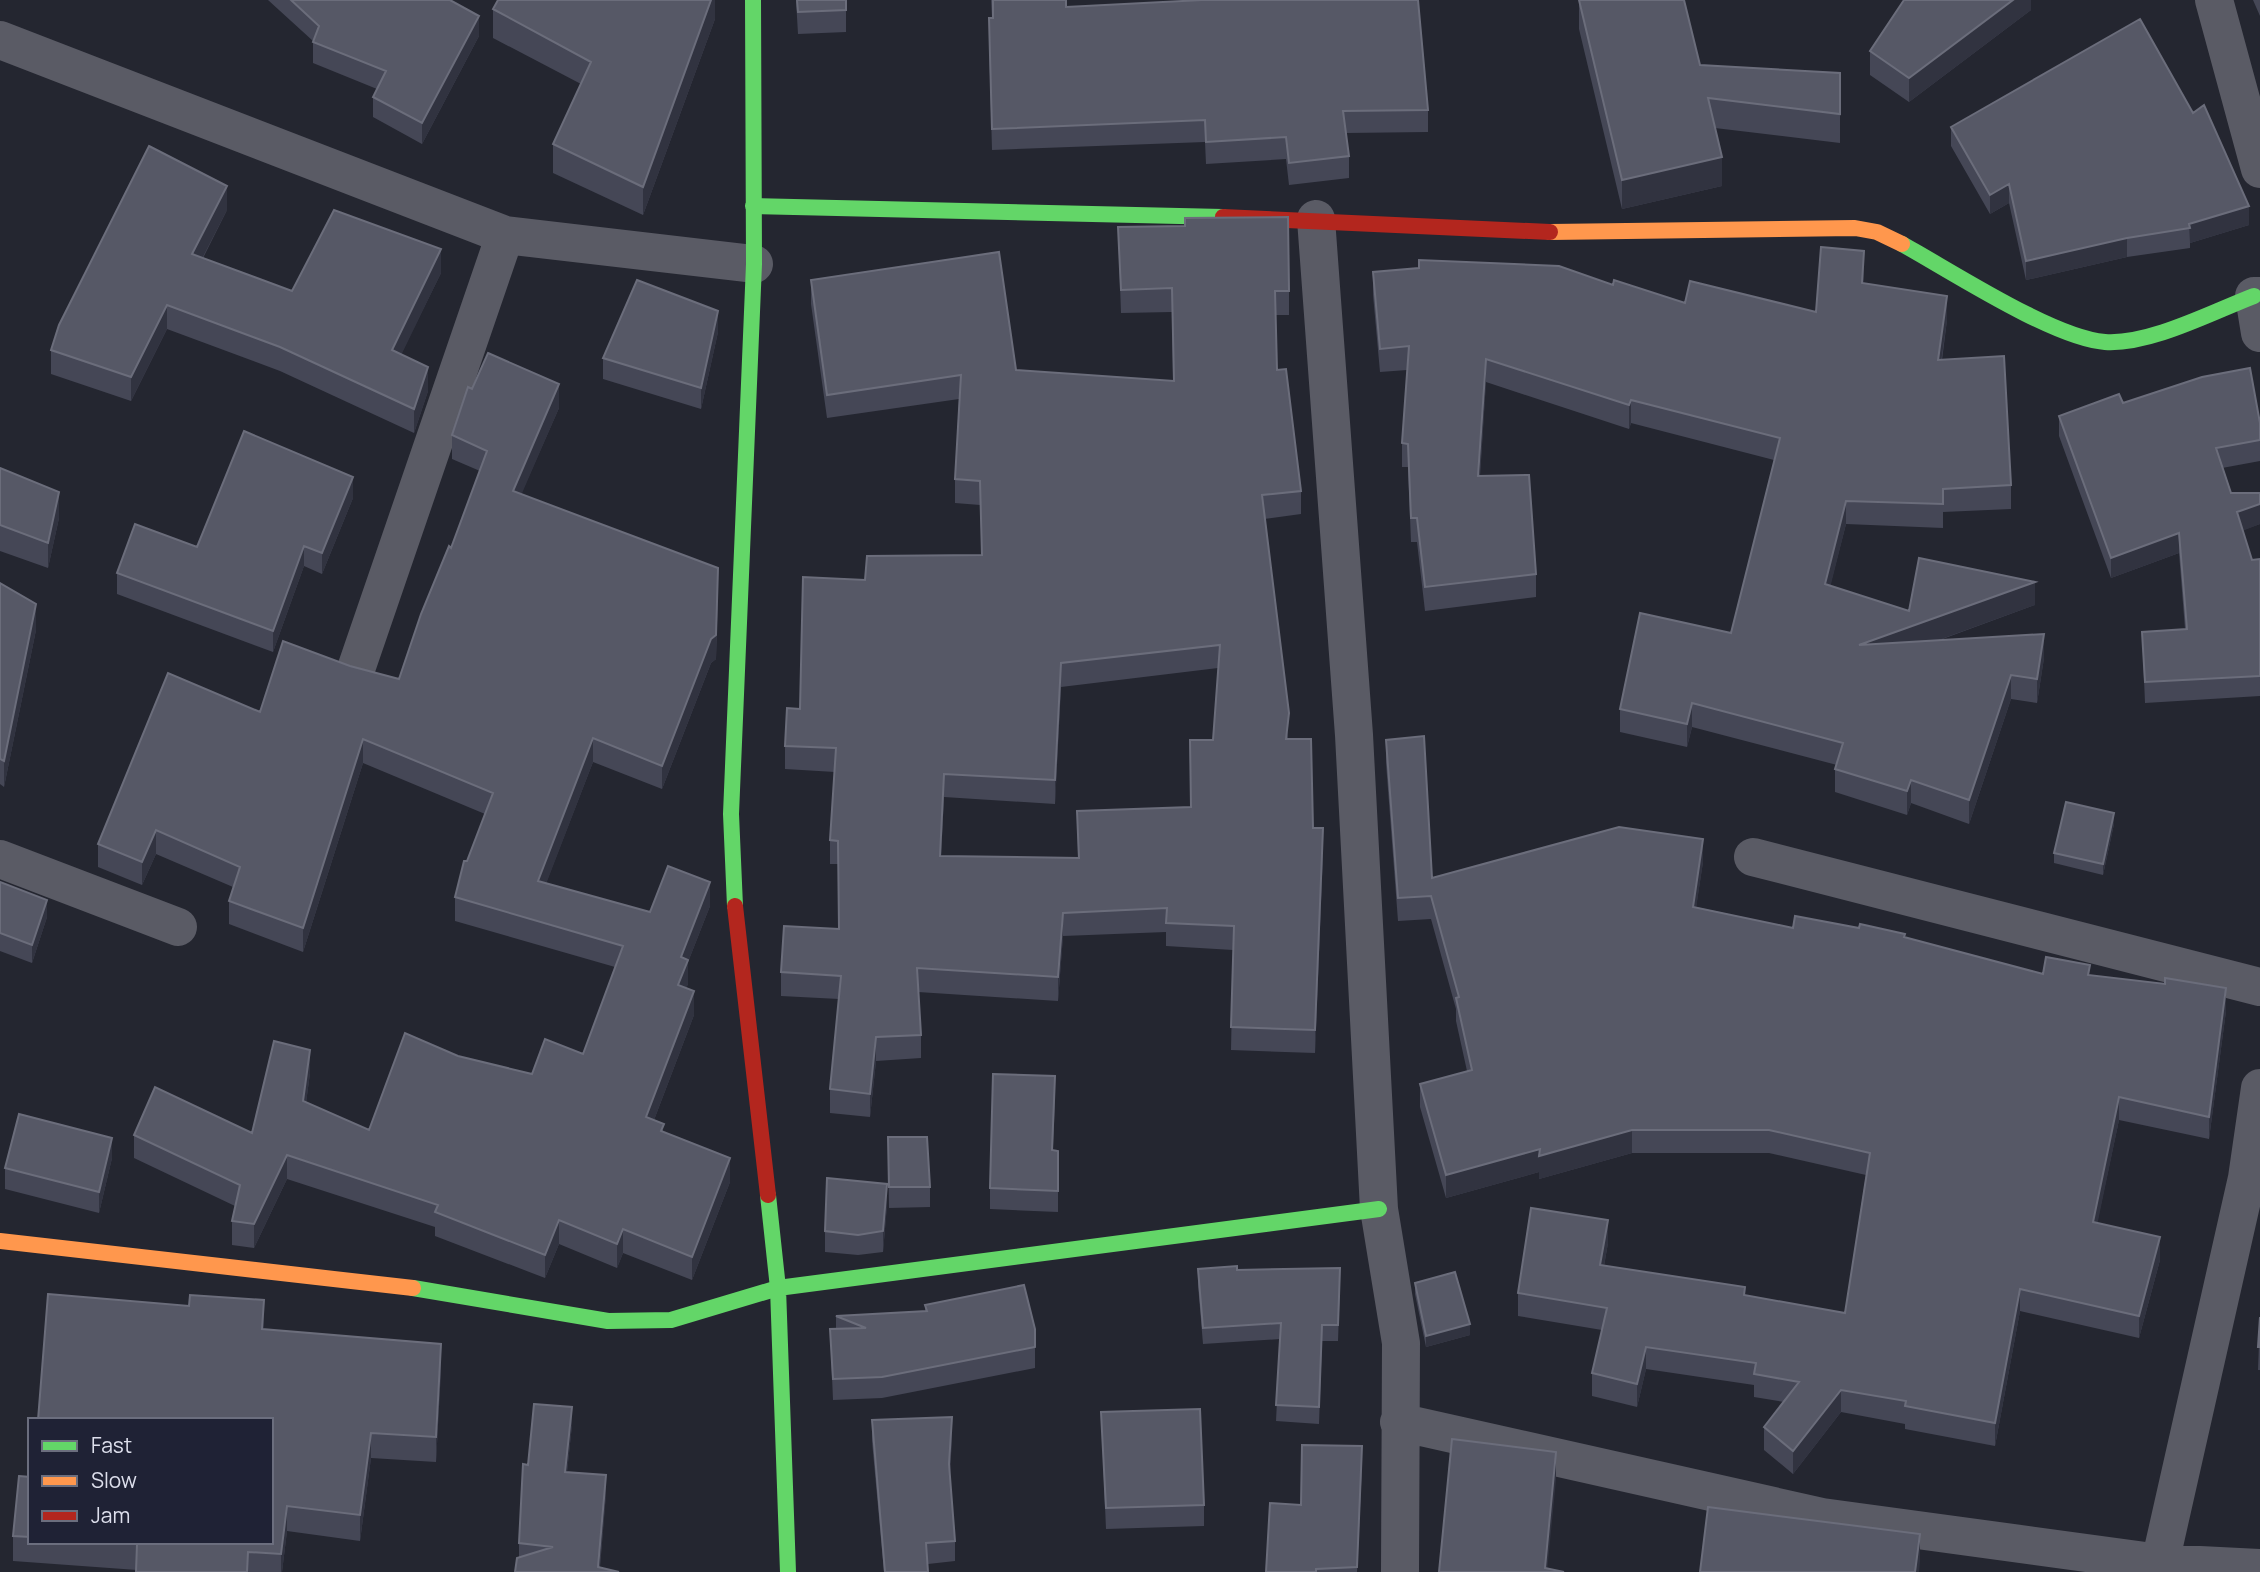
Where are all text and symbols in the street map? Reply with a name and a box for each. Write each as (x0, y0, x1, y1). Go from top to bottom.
legend (28, 1418, 273, 1544)
text: Fast (91, 1431, 132, 1459)
text: Slow (91, 1466, 137, 1494)
text: Jam (91, 1501, 130, 1529)

